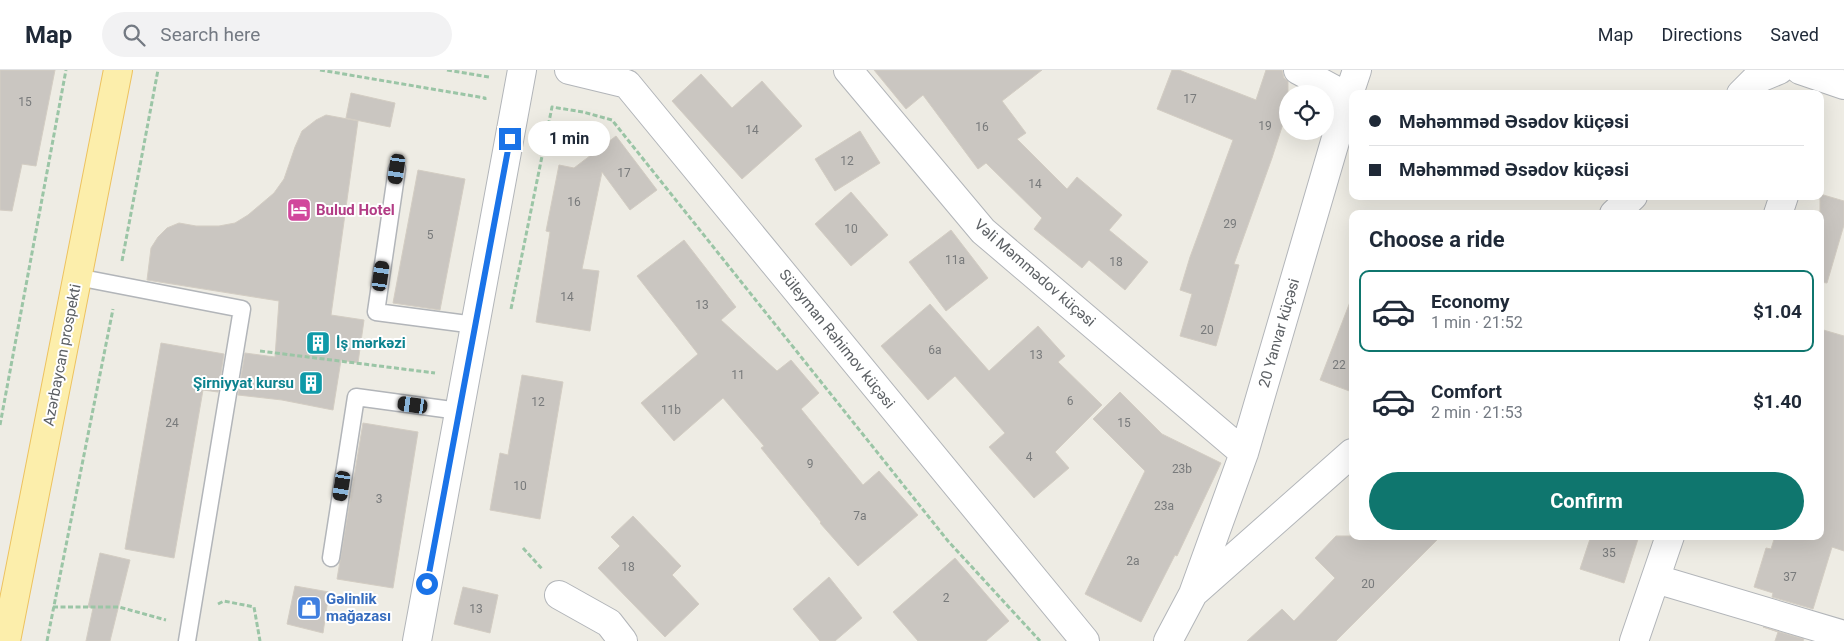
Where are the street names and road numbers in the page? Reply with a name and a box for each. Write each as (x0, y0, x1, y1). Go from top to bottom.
street label: Vəli Məmmədov küçəsi (971, 215, 1099, 331)
street label: Süleyman Rəhimov küçəsi (775, 266, 899, 412)
street label: 20 Yanvar küçəsi (1255, 276, 1303, 390)
street label: Azərbaycan prospekti (39, 283, 85, 427)

